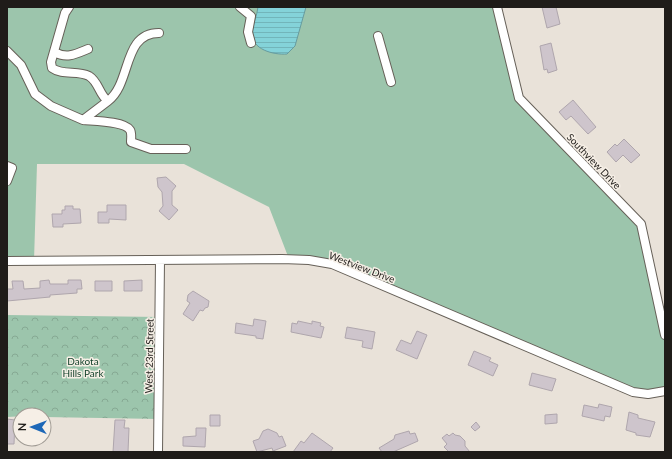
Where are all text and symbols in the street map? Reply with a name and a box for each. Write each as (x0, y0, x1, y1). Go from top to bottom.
street label: Southview Drive (564, 131, 624, 191)
street label: Westview Drive (327, 249, 397, 285)
street label: West 23rd Street (142, 318, 156, 394)
park label: Dakota Hills Park (62, 355, 104, 379)
north arrow (12, 407, 52, 447)
text: N (15, 422, 28, 431)

